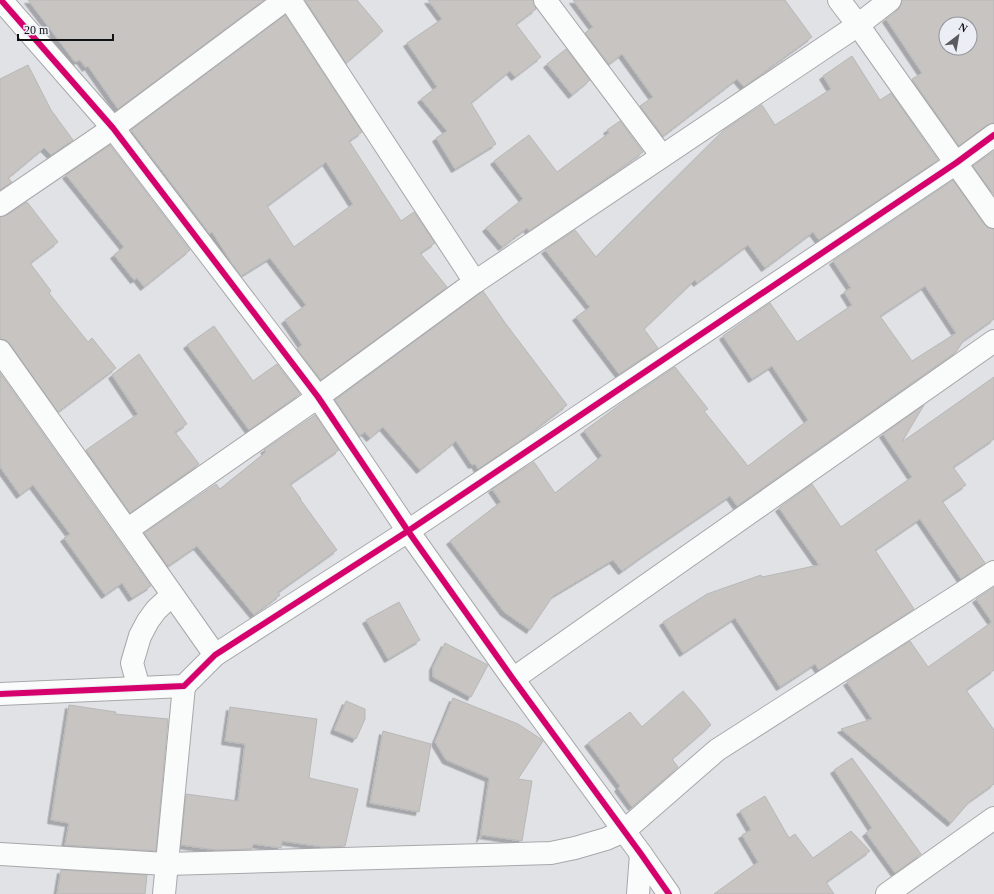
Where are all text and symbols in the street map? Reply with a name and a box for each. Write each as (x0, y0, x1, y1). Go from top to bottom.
scale bar (18, 16, 113, 42)
north arrow (938, 16, 978, 56)
text: N (957, 20, 970, 35)
text: 20 m (24, 23, 49, 37)

